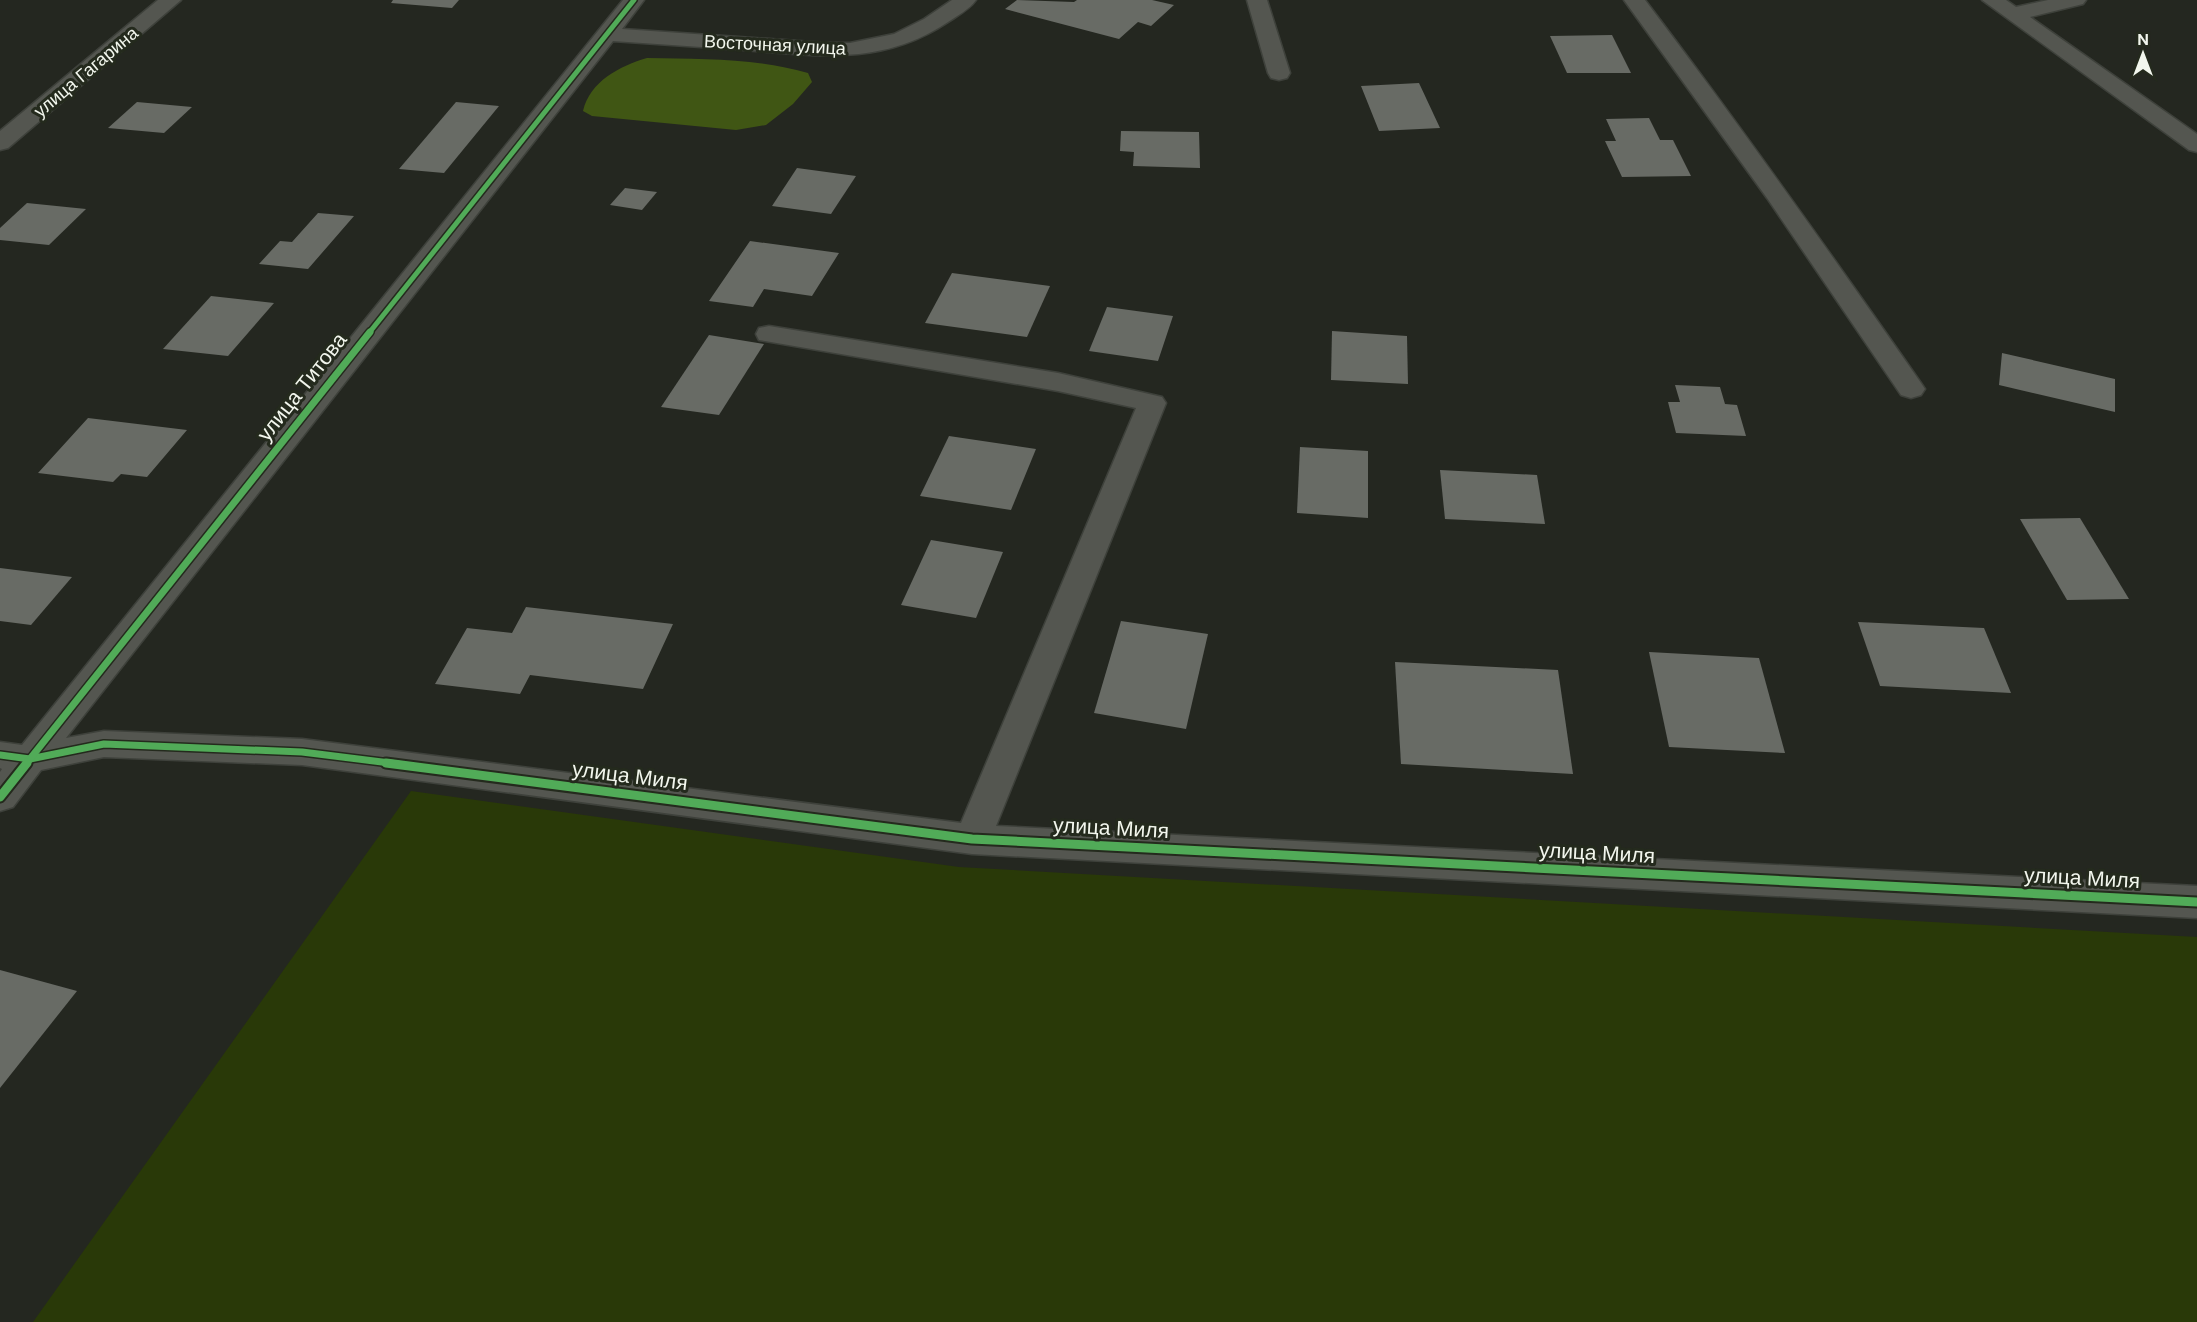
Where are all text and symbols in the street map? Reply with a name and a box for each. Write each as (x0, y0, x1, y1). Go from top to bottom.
street label: улица Гагарина (29, 21, 144, 123)
north arrow (2113, 24, 2173, 84)
street label: Восточная улица (703, 29, 848, 61)
text: N (2137, 29, 2149, 50)
street label: улица Титова (251, 327, 353, 447)
street label: улица Миля (571, 755, 689, 797)
street label: улица Миля (1052, 811, 1170, 845)
street label: улица Миля (1538, 836, 1656, 870)
street label: улица Миля (2023, 861, 2141, 895)

